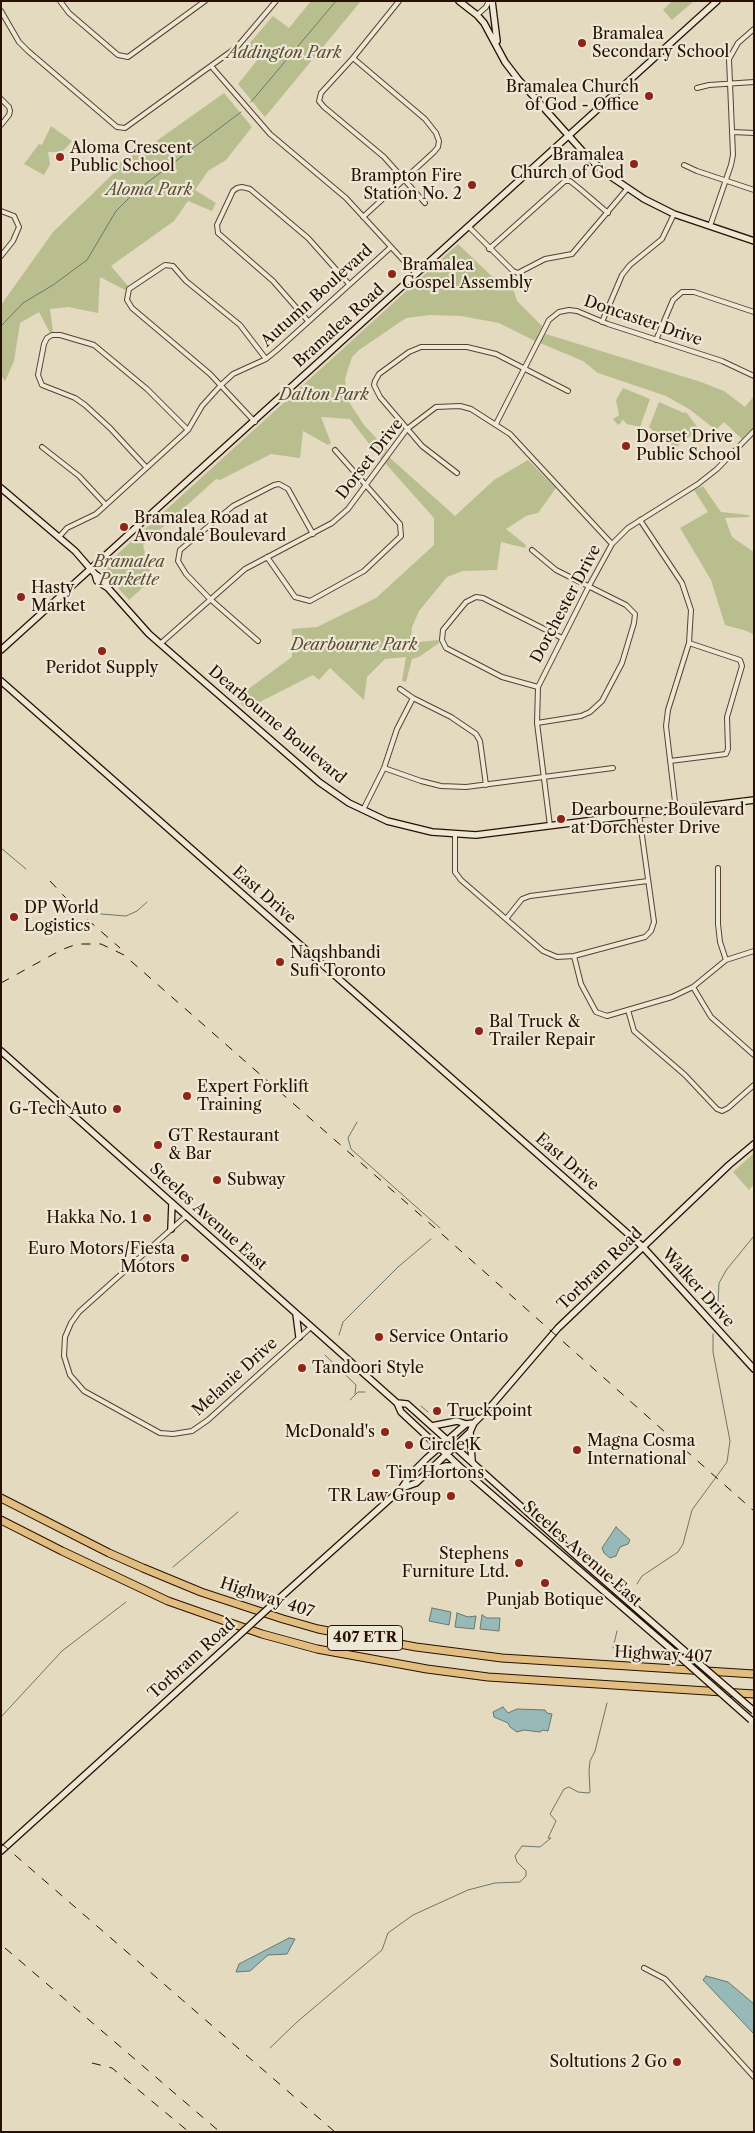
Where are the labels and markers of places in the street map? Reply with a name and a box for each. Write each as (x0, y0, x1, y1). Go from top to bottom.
place label: Bramalea Secondary School (592, 24, 729, 62)
marker: Bramalea Secondary School (576, 37, 588, 49)
place label: Bramalea Church of God - Office (506, 77, 639, 115)
marker: Bramalea Church of God - Office (643, 90, 655, 102)
place label: Aloma Crescent Public School (70, 138, 192, 176)
place label: Bramalea Church of God (510, 145, 624, 183)
marker: Aloma Crescent Public School (54, 151, 66, 163)
marker: Bramalea Church of God (628, 158, 640, 170)
place label: Brampton Fire Station No. 2 (351, 166, 462, 204)
marker: Brampton Fire Station No. 2 (466, 179, 478, 191)
place label: Bramalea Gospel Assembly (402, 255, 532, 293)
marker: Bramalea Gospel Assembly (386, 268, 398, 280)
place label: Dorset Drive Public School (636, 427, 741, 465)
marker: Dorset Drive Public School (620, 440, 632, 452)
place label: Bramalea Road at Avondale Boulevard (134, 508, 286, 546)
marker: Bramalea Road at Avondale Boulevard (118, 521, 130, 533)
place label: Hasty Market (31, 578, 85, 616)
marker: Hasty Market (15, 591, 27, 603)
marker: Peridot Supply (96, 645, 108, 657)
place label: Peridot Supply (46, 658, 158, 678)
place label: Dearbourne Boulevard at Dorchester Drive (571, 800, 745, 838)
marker: Dearbourne Boulevard at Dorchester Drive (555, 813, 567, 825)
place label: DP World Logistics (24, 898, 99, 936)
marker: DP World Logistics (8, 911, 20, 923)
place label: Naqshbandi Sufi Toronto (290, 943, 386, 981)
marker: Naqshbandi Sufi Toronto (274, 956, 286, 968)
place label: Bal Truck & Trailer Repair (489, 1012, 595, 1050)
marker: Bal Truck & Trailer Repair (473, 1025, 485, 1037)
place label: Expert Forklift Training (197, 1077, 309, 1115)
marker: Expert Forklift Training (181, 1090, 193, 1102)
place label: G-Tech Auto (9, 1099, 107, 1119)
marker: G-Tech Auto (111, 1103, 123, 1115)
place label: GT Restaurant & Bar (168, 1126, 279, 1164)
marker: GT Restaurant & Bar (152, 1139, 164, 1151)
place label: Subway (227, 1170, 285, 1190)
marker: Subway (211, 1174, 223, 1186)
place label: Hakka No. 1 (46, 1208, 137, 1228)
marker: Hakka No. 1 (141, 1212, 153, 1224)
place label: Euro Motors/Fiesta Motors (28, 1239, 175, 1277)
marker: Euro Motors/Fiesta Motors (179, 1252, 191, 1264)
place label: Service Ontario (389, 1327, 508, 1347)
marker: Service Ontario (373, 1331, 385, 1343)
place label: Tandoori Style (312, 1358, 424, 1378)
marker: Tandoori Style (296, 1362, 308, 1374)
place label: Truckpoint (447, 1401, 532, 1421)
marker: Truckpoint (431, 1405, 443, 1417)
place label: McDonald's (285, 1422, 375, 1442)
marker: McDonald's (379, 1426, 391, 1438)
place label: Magna Cosma International (587, 1431, 695, 1469)
place label: Circle K (419, 1435, 482, 1455)
marker: Circle K (403, 1439, 415, 1451)
marker: Magna Cosma International (571, 1444, 583, 1456)
place label: Tim Hortons (386, 1463, 484, 1483)
marker: Tim Hortons (370, 1467, 382, 1479)
place label: TR Law Group (328, 1486, 441, 1506)
marker: TR Law Group (445, 1490, 457, 1502)
place label: Stephens Furniture Ltd. (402, 1544, 509, 1582)
marker: Stephens Furniture Ltd. (513, 1557, 525, 1569)
marker: Punjab Botique (539, 1577, 551, 1589)
place label: Punjab Botique (486, 1590, 604, 1610)
place label: Soltutions 2 Go (550, 2052, 667, 2072)
marker: Soltutions 2 Go (671, 2056, 683, 2068)

